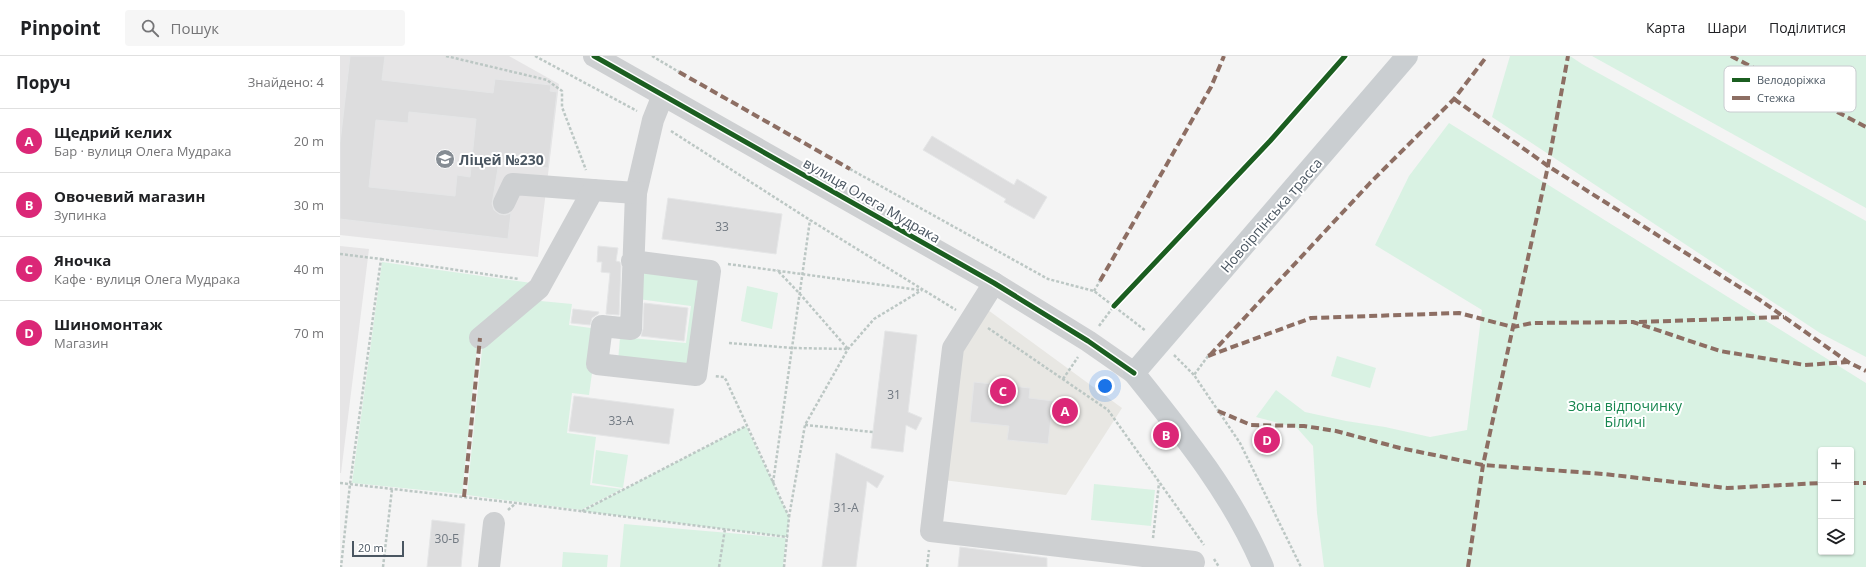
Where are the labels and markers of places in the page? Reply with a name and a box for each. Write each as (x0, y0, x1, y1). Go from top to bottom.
school or university icon: Ліцей №230 (434, 148, 456, 170)
place label: Ліцей №230 (459, 150, 544, 169)
pin: C (990, 376, 1016, 406)
pin: A (1052, 396, 1078, 426)
pin: B (1153, 420, 1179, 450)
pin: D (1254, 425, 1280, 455)

